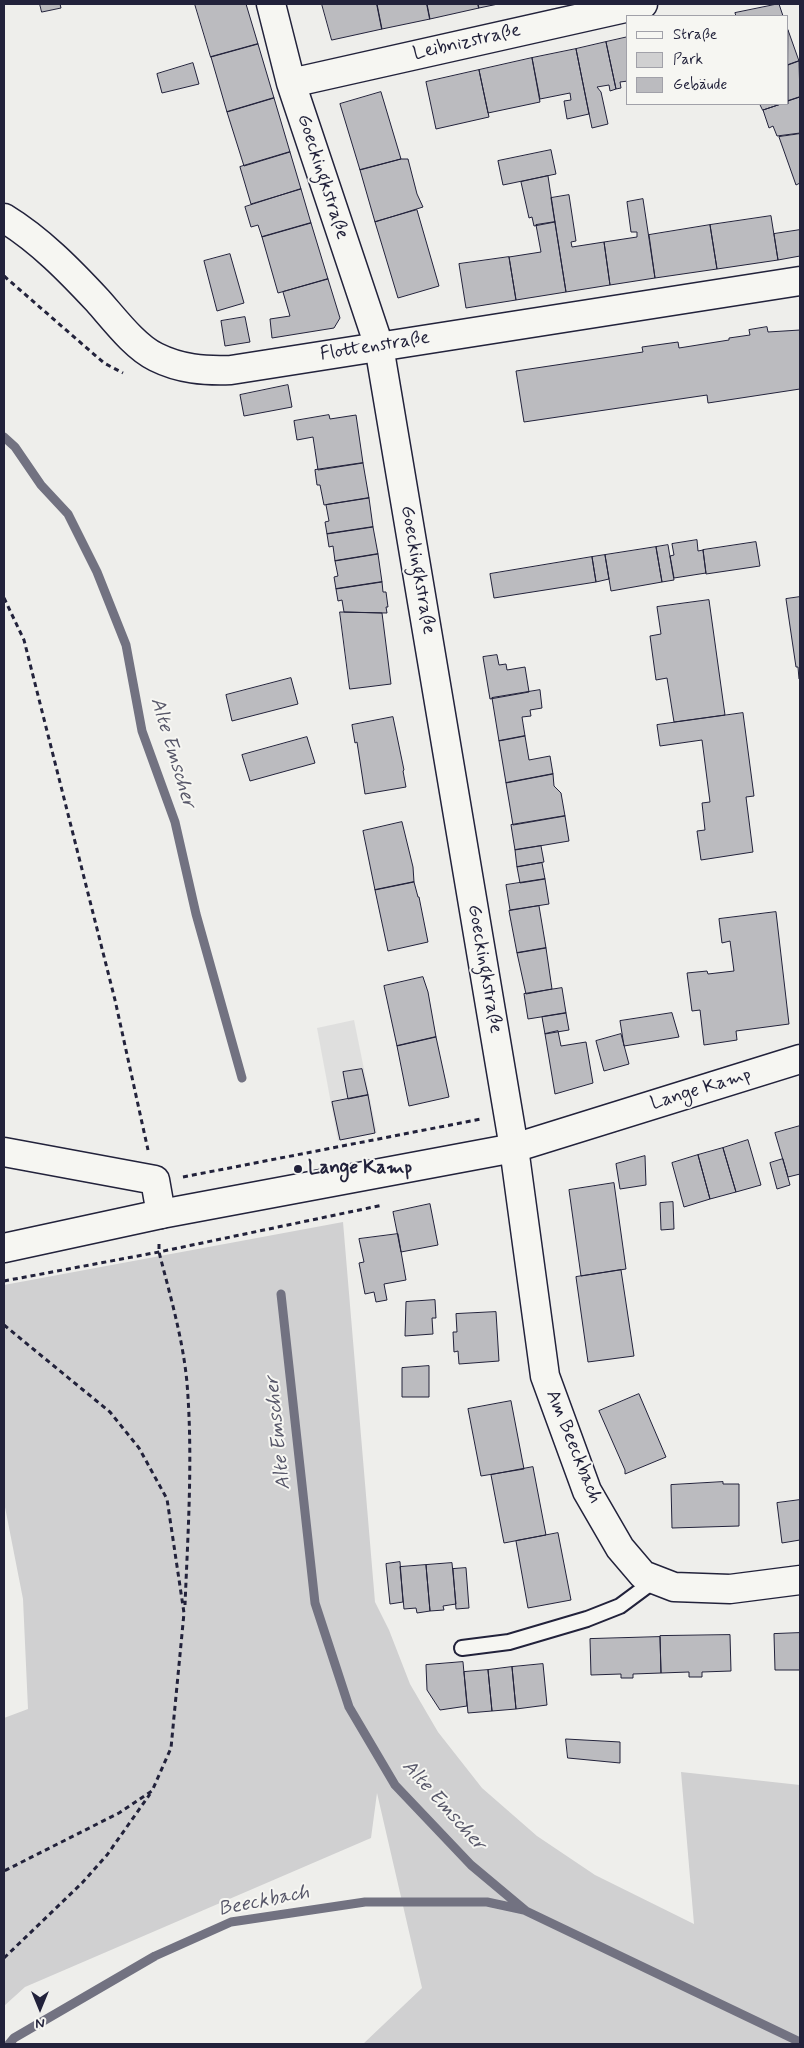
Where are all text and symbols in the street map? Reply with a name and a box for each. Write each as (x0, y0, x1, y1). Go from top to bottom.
legend (626, 15, 789, 105)
street label: Leibnizstraße (411, 20, 523, 66)
text: Straße (673, 25, 717, 45)
text: Park (673, 50, 703, 70)
text: Gebäude (673, 75, 727, 95)
street label: Goeckingkstraße (291, 112, 353, 242)
street label: Flottenstraße (319, 327, 431, 367)
street label: Goeckingkstraße (394, 504, 440, 636)
water label: Alte Emscher (144, 695, 200, 811)
street label: Goeckingkstraße (461, 903, 507, 1035)
street label: Lange Kamp (648, 1064, 754, 1116)
place label: Lange Kamp (308, 1158, 412, 1180)
marker: Lange Kamp (292, 1163, 304, 1175)
water label: Alte Emscher (261, 1375, 297, 1491)
street label: Am Beeckbach (540, 1387, 606, 1507)
water label: Alte Emscher (396, 1755, 490, 1857)
water label: Beeckbach (217, 1881, 311, 1923)
north arrow (15, 1983, 65, 2033)
text: N (35, 2014, 45, 2032)

